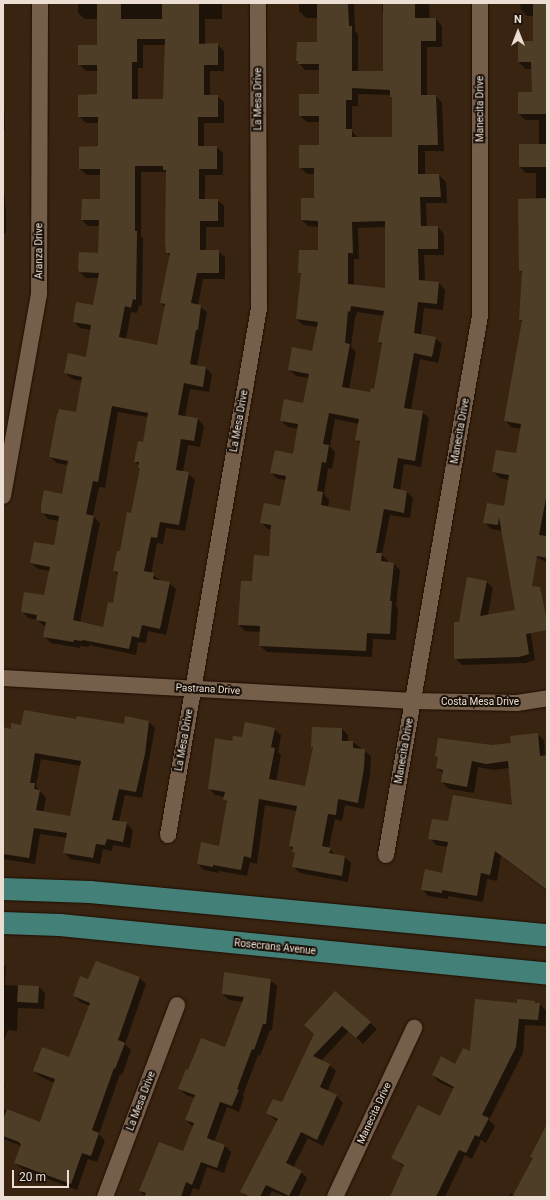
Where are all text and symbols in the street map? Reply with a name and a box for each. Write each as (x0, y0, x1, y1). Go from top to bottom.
north arrow (498, 12, 538, 52)
text: N (514, 13, 522, 26)
street label: La Mesa Drive (252, 68, 264, 130)
street label: Manecita Drive (474, 76, 486, 142)
street label: Aranza Drive (33, 223, 45, 279)
street label: La Mesa Drive (228, 389, 250, 453)
street label: Manecita Drive (448, 397, 472, 465)
street label: Pastrana Drive (175, 681, 241, 697)
street label: Costa Mesa Drive (441, 696, 519, 708)
street label: La Mesa Drive (173, 708, 195, 772)
street label: Manecita Drive (392, 717, 416, 785)
street label: Rosecrans Avenue (234, 937, 316, 957)
street label: La Mesa Drive (124, 1069, 158, 1133)
street label: Manecita Drive (355, 1080, 393, 1146)
scale bar (14, 1162, 71, 1188)
text: 20 m (19, 1170, 46, 1184)

